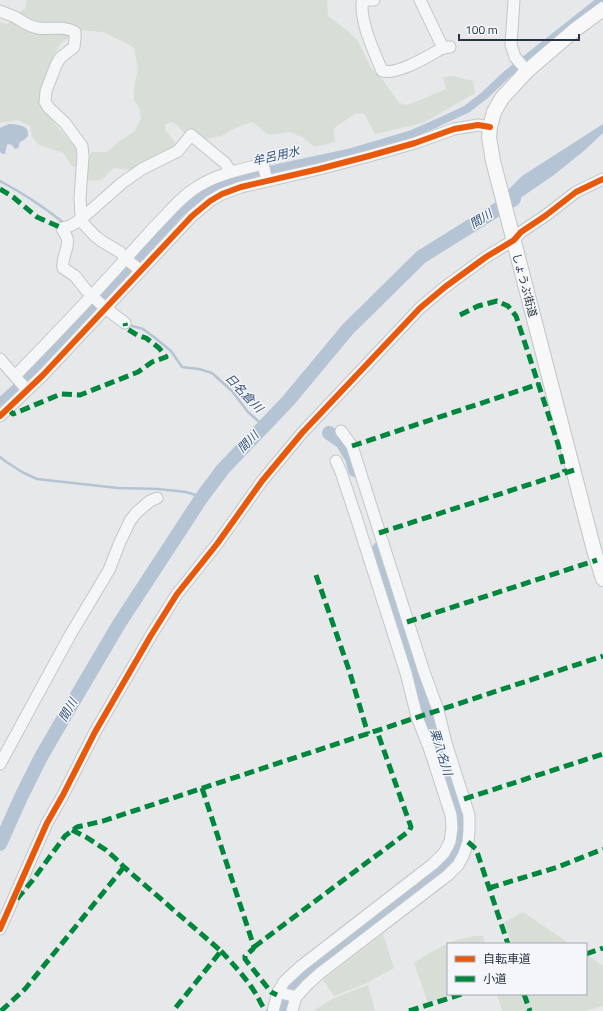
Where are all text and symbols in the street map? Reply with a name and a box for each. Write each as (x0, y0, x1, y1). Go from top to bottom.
scale bar (459, 16, 579, 42)
text: 100 m (465, 20, 498, 39)
water label: 牟呂用水 (250, 140, 303, 170)
water label: 間川 (466, 203, 498, 233)
street label: しょうぶ街道 (509, 251, 541, 319)
water label: 日名倉川 (221, 369, 269, 418)
water label: 間川 (232, 425, 264, 457)
water label: 間川 (53, 693, 83, 725)
water label: 栗八名川 (425, 726, 458, 779)
legend (447, 943, 587, 995)
text: 自転車道 (483, 949, 531, 968)
text: 小道 (483, 969, 507, 988)

